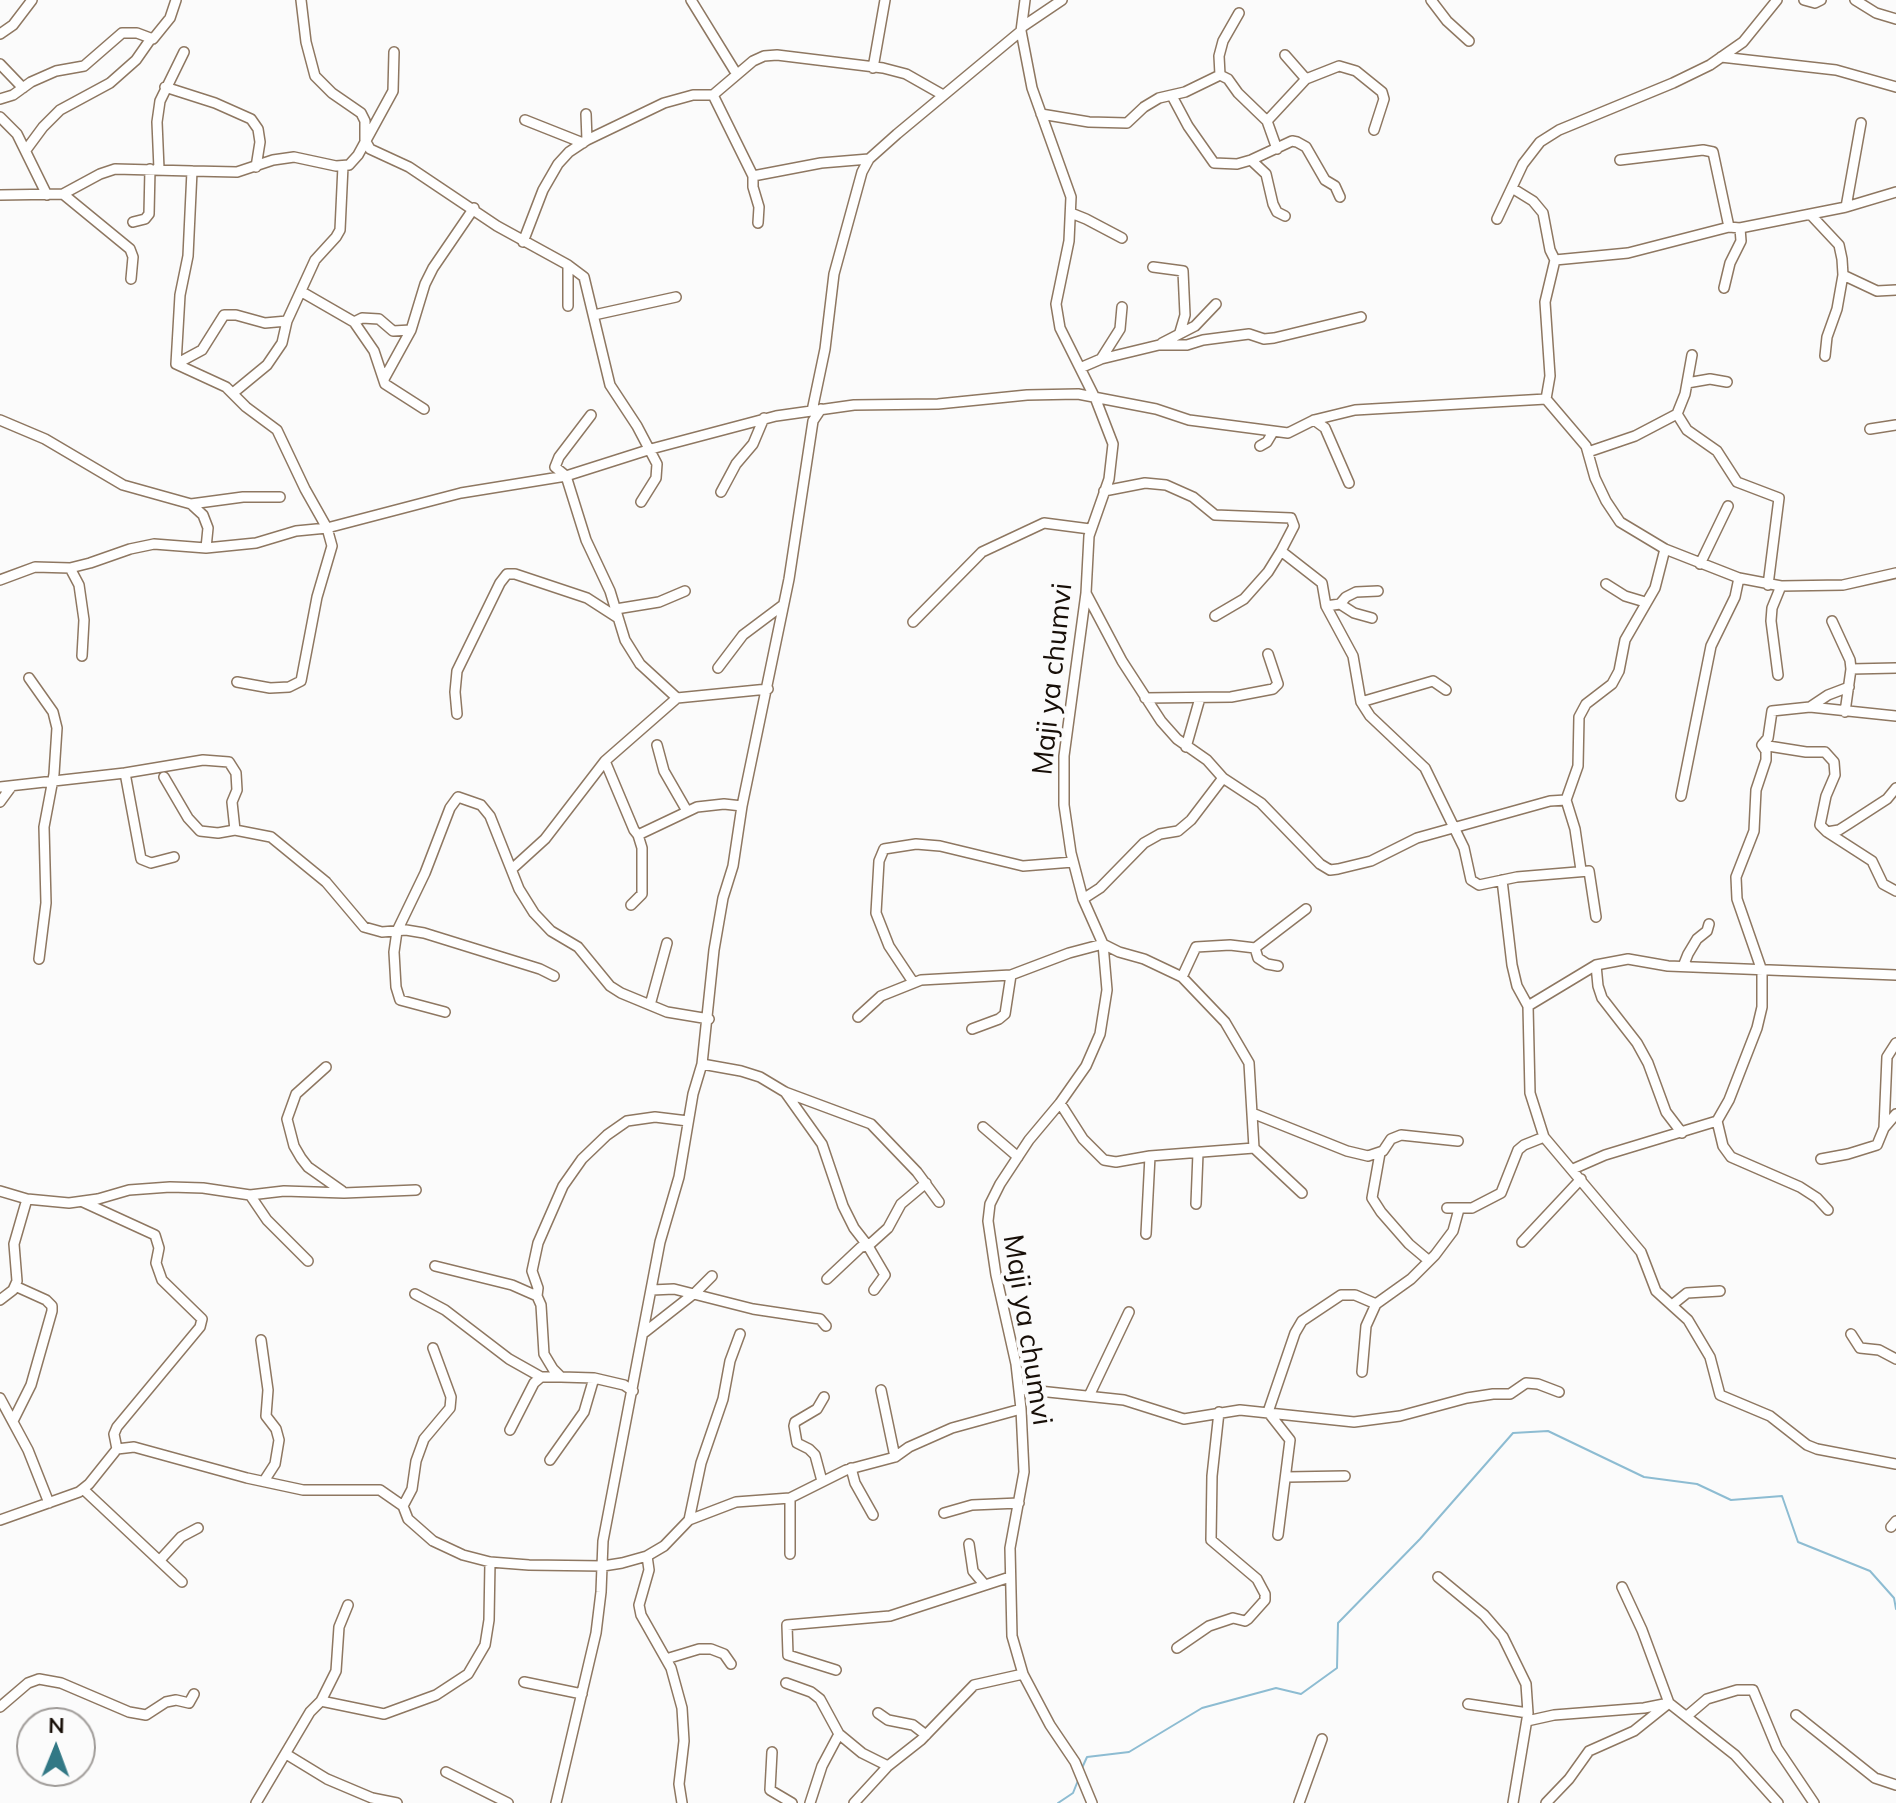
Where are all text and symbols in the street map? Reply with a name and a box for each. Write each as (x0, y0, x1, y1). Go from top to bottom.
street label: Maji ya chumvi (1026, 581, 1080, 777)
street label: Maji ya chumvi (995, 1232, 1059, 1428)
north arrow (16, 1707, 96, 1787)
text: N (48, 1711, 65, 1739)

